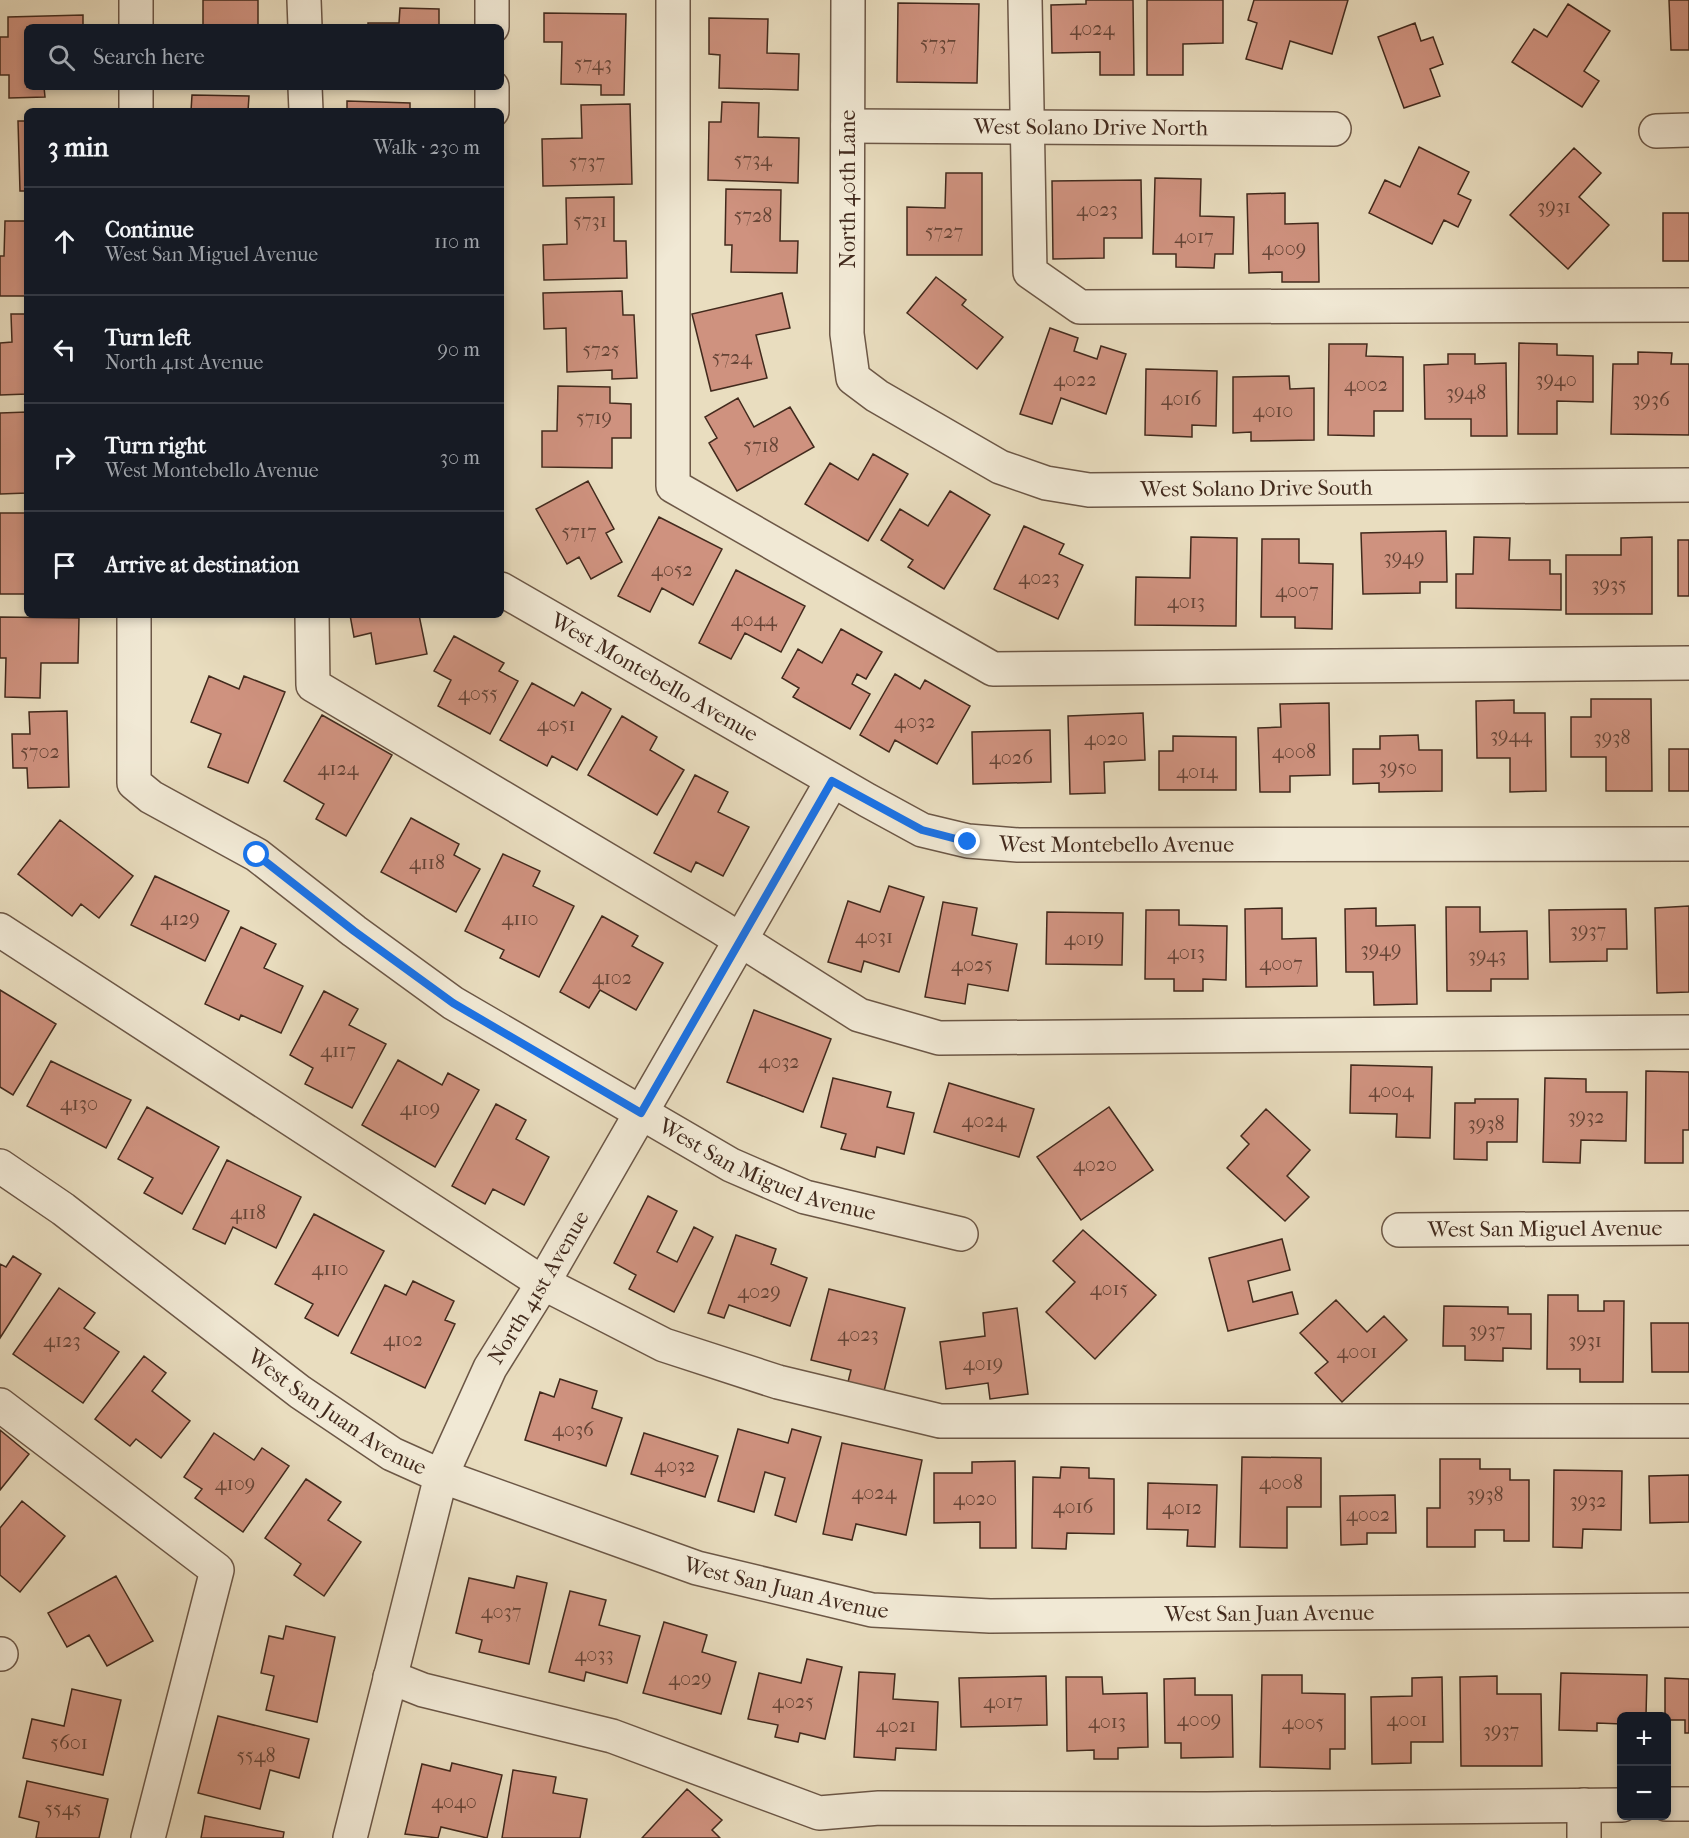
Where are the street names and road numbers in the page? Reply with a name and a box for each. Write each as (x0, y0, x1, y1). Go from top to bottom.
street label: North 40th Lane (835, 109, 861, 268)
street label: West Solano Drive North (973, 114, 1209, 141)
street label: West Solano Drive South (1139, 475, 1373, 503)
street label: West Montebello Avenue (545, 607, 763, 747)
street label: West Montebello Avenue (997, 830, 1234, 858)
street label: West San Miguel Avenue (653, 1112, 879, 1226)
street label: North 41st Avenue (483, 1206, 595, 1369)
street label: West San Miguel Avenue (1427, 1215, 1662, 1243)
street label: West San Juan Avenue (242, 1343, 431, 1481)
street label: West San Juan Avenue (679, 1551, 889, 1624)
street label: West San Juan Avenue (1163, 1600, 1375, 1628)

